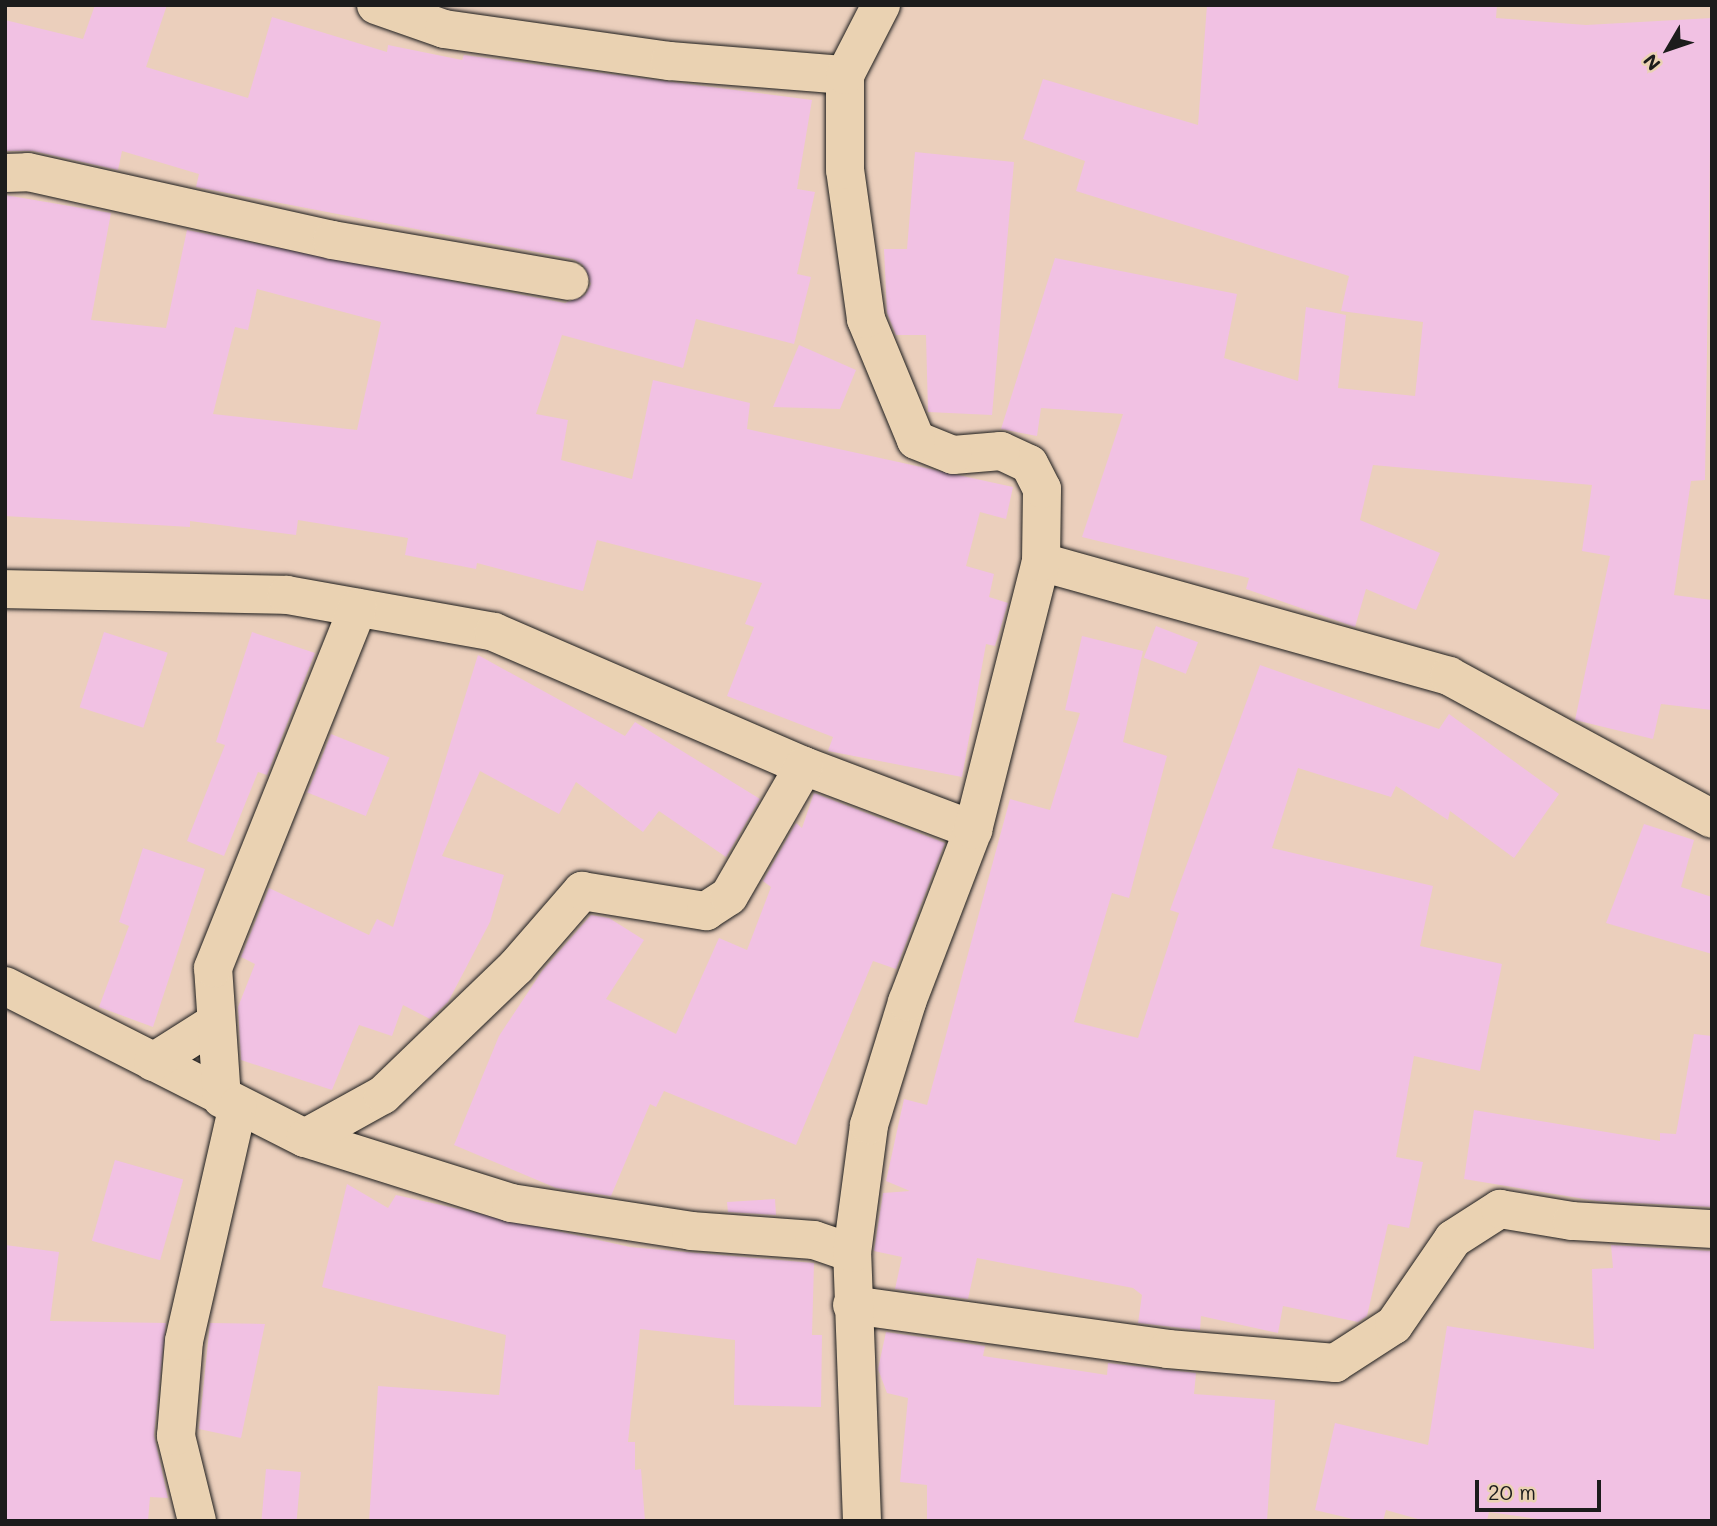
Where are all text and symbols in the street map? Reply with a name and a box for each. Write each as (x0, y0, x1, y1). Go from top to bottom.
north arrow (1633, 14, 1703, 84)
text: N (1637, 49, 1666, 76)
scale bar (1479, 1466, 1605, 1510)
text: 20 m (1488, 1478, 1536, 1505)

